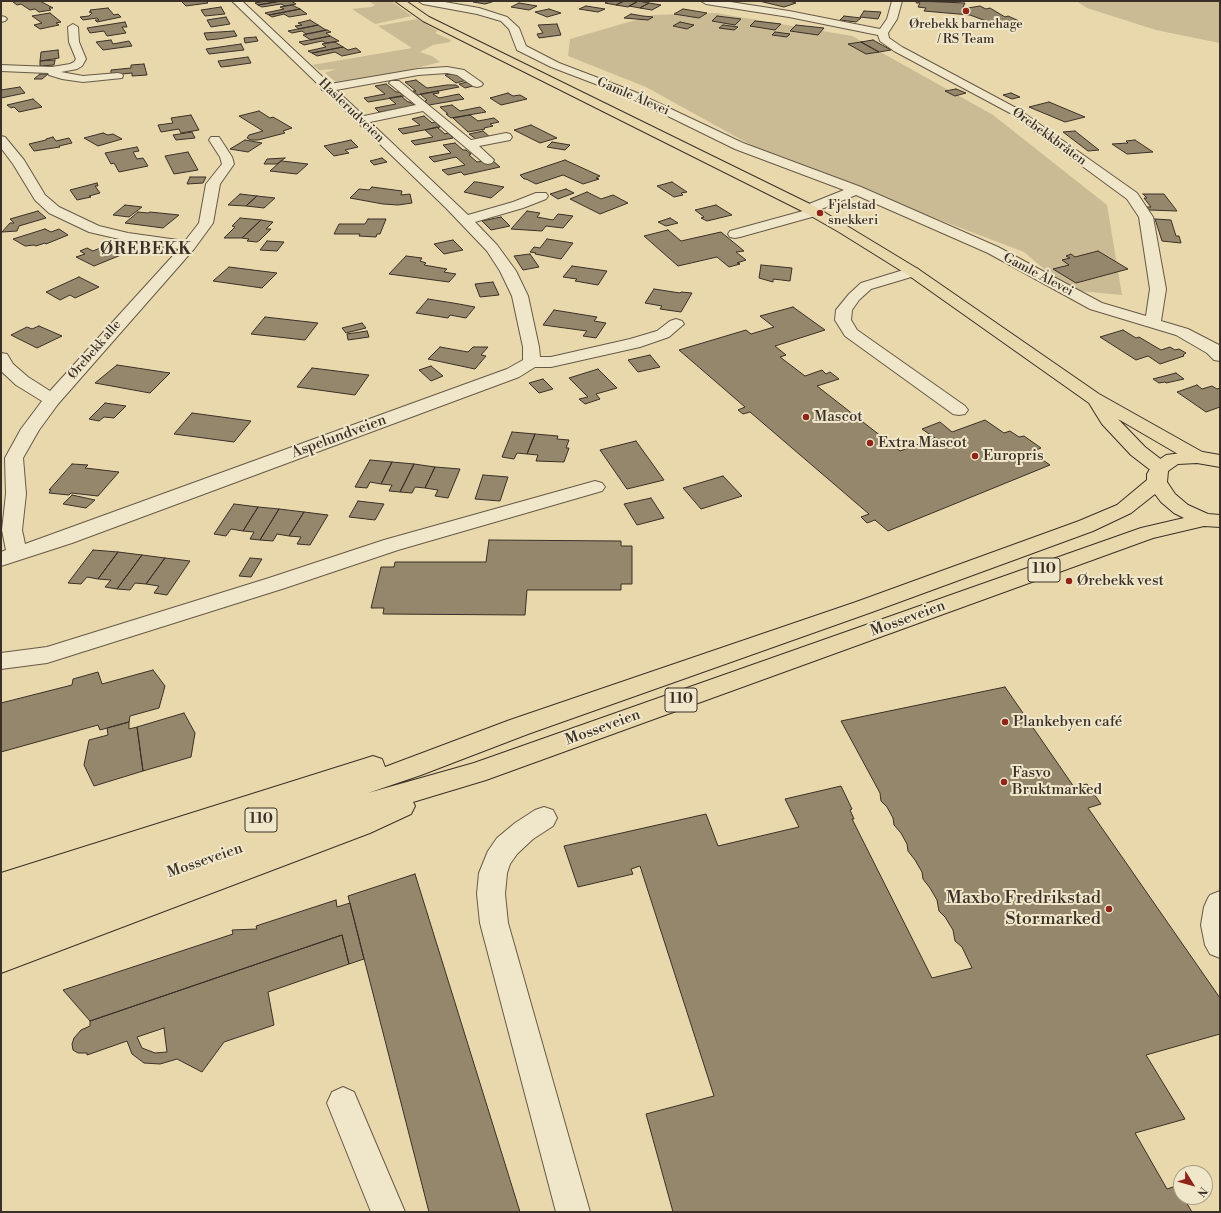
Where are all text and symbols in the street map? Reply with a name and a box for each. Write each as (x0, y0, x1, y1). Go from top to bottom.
marker: Ørebekk barnehage / RS Team (961, 6, 971, 16)
place label: Ørebekk barnehage / RS Team (909, 17, 1023, 48)
street label: Gamle Ålevei (594, 75, 672, 119)
street label: Haslerudveien (315, 76, 387, 146)
street label: Ørebekkbråten (1009, 105, 1089, 169)
place label: Fjelstad snekkeri (828, 198, 878, 229)
marker: Fjelstad snekkeri (815, 208, 825, 218)
district label: ØREBEKK (100, 240, 192, 260)
street label: Gamle Ålevei (1000, 250, 1076, 300)
street label: Ørebekk alle (65, 317, 125, 383)
place label: Mascot (814, 408, 863, 426)
street label: Aspelundveien (289, 411, 389, 463)
marker: Mascot (801, 412, 811, 422)
place label: Extra Mascot (878, 434, 967, 452)
marker: Extra Mascot (865, 438, 875, 448)
place label: Europris (983, 447, 1044, 465)
marker: Europris (970, 451, 980, 461)
road number: 110 (1028, 558, 1060, 582)
place label: Ørebekk vest (1077, 572, 1164, 590)
marker: Ørebekk vest (1064, 576, 1074, 586)
street label: Mosseveien (868, 597, 948, 641)
road number: 110 (665, 688, 697, 712)
street label: Mosseveien (563, 706, 643, 750)
place label: Plankebyen café (1013, 713, 1122, 731)
marker: Plankebyen café (1000, 717, 1010, 727)
place label: Fasvo Bruktmarked (1012, 764, 1102, 799)
marker: Fasvo Bruktmarked (999, 777, 1009, 787)
road number: 110 (245, 808, 277, 832)
street label: Mosseveien (165, 840, 245, 882)
place label: Maxbo Fredrikstad Stormarked (946, 888, 1101, 930)
marker: Maxbo Fredrikstad Stormarked (1104, 904, 1114, 914)
north arrow (1173, 1165, 1213, 1205)
text: N (1194, 1184, 1210, 1199)

